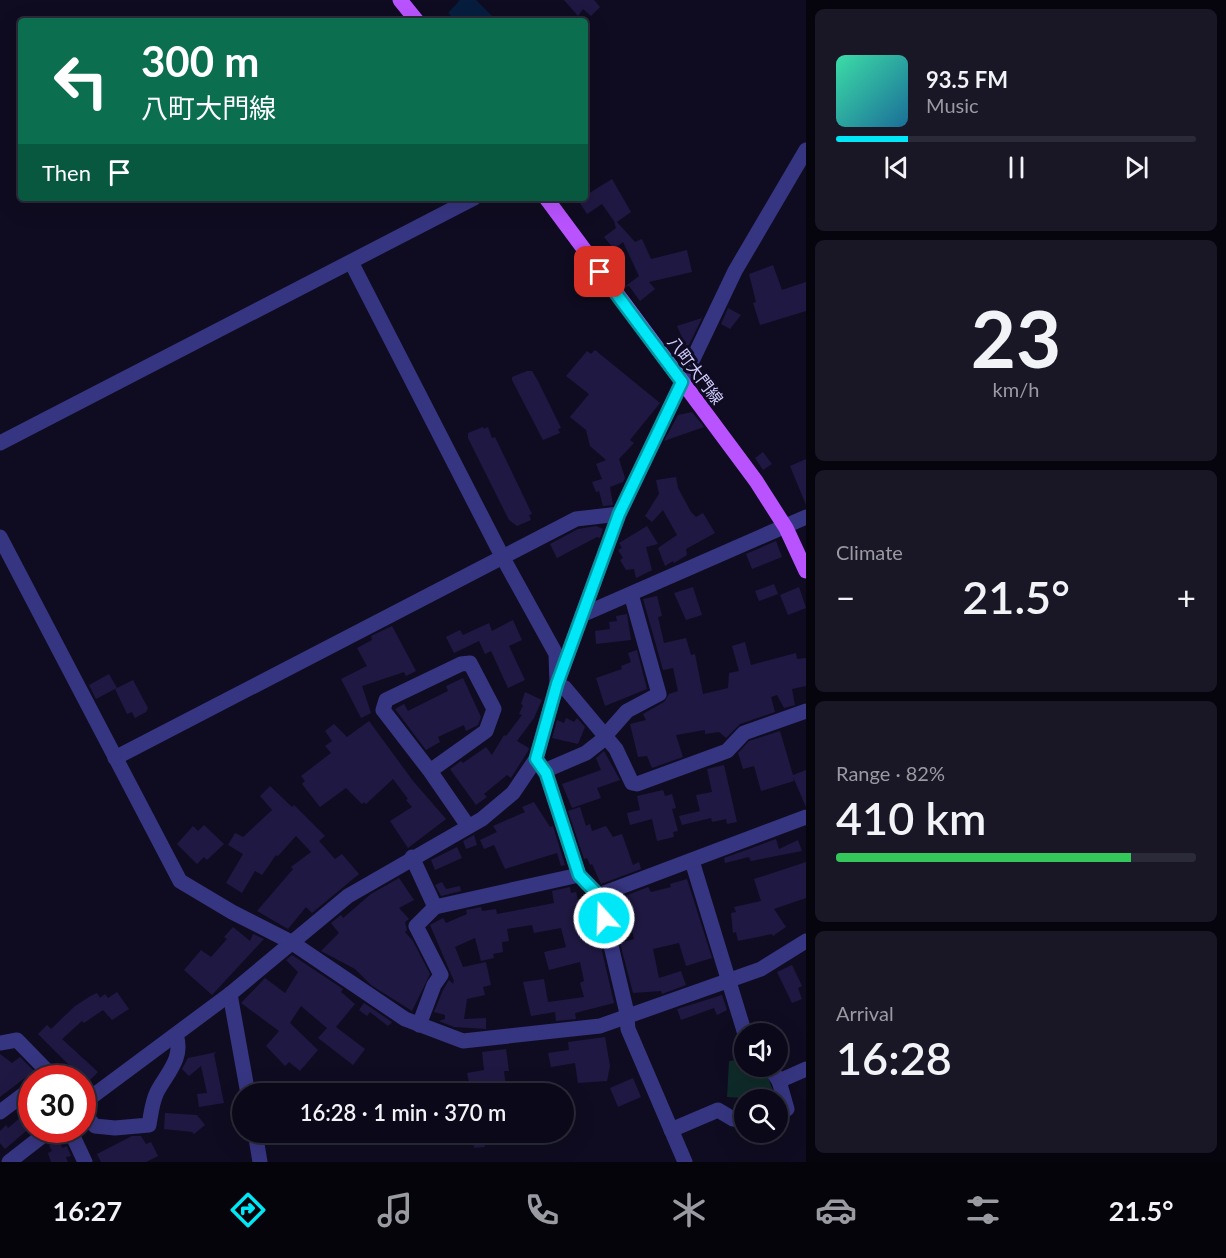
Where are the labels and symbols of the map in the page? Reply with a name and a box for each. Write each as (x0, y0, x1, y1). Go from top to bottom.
pin (574, 246, 625, 297)
street label: 八町大門線 (664, 332, 728, 408)
position arrow (572, 886, 636, 950)
speed limit sign: 30 (18, 1065, 96, 1143)

